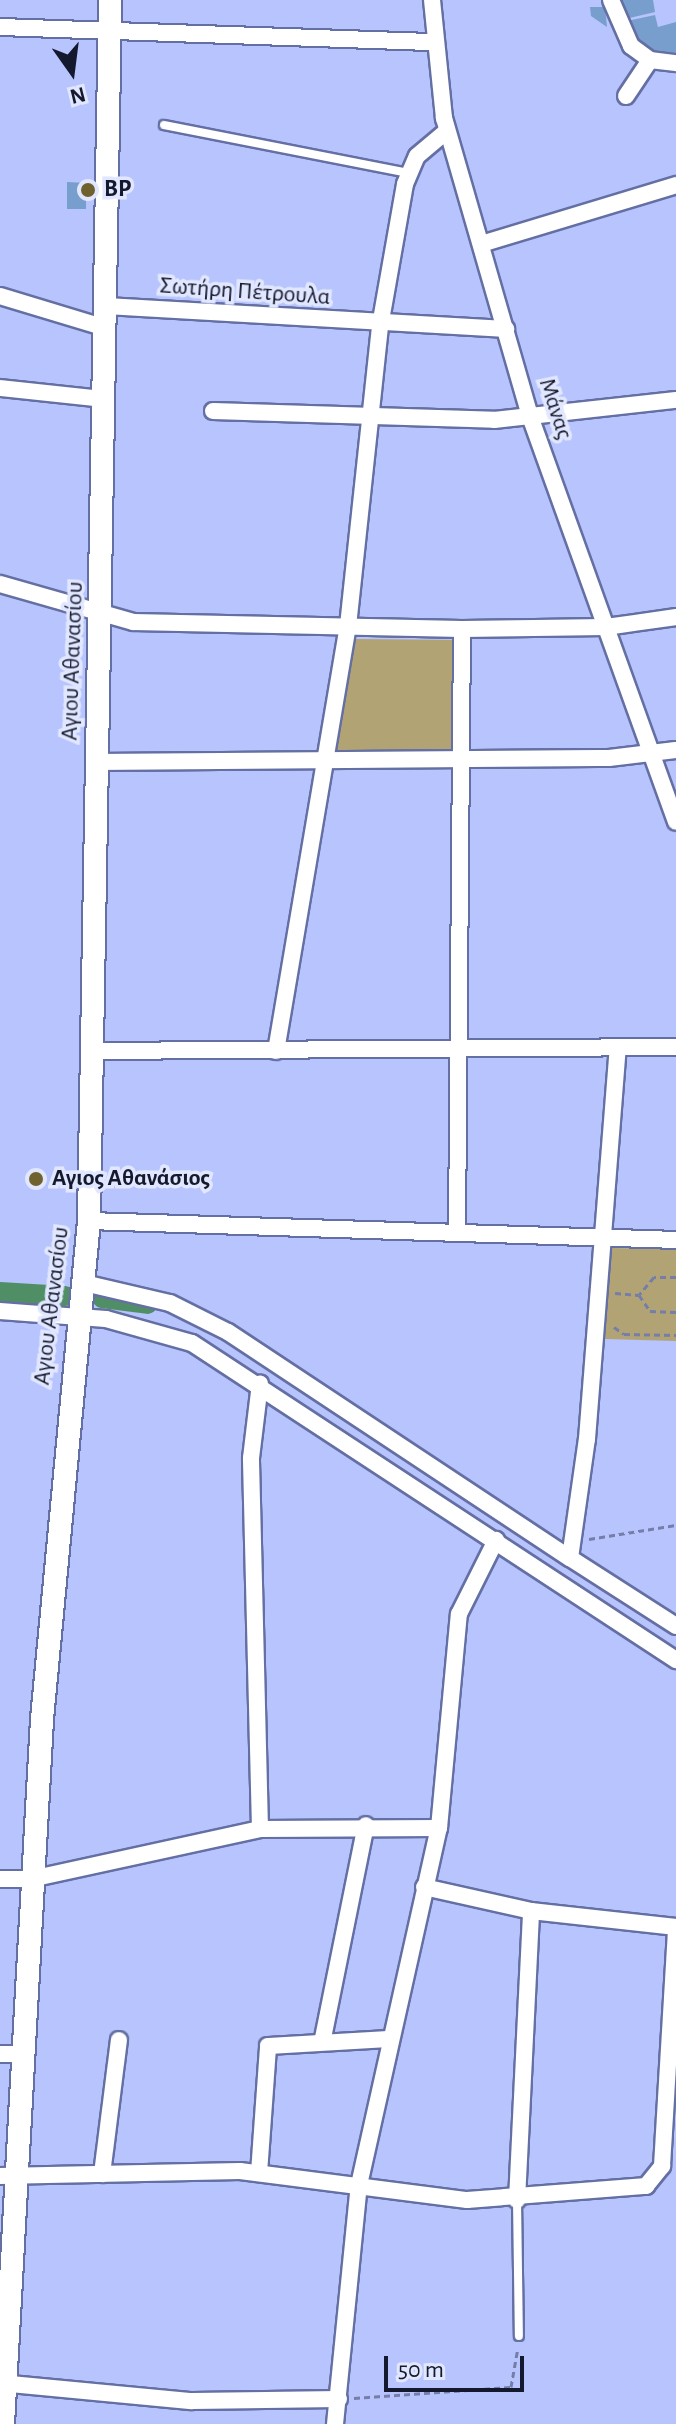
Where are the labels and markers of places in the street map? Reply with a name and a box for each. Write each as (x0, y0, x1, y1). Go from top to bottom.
place label: BP (104, 176, 131, 204)
marker: BP (79, 181, 97, 199)
place label: Αγιος Αθανάσιος (52, 1165, 210, 1193)
marker: Αγιος Αθανάσιος (27, 1170, 45, 1188)

